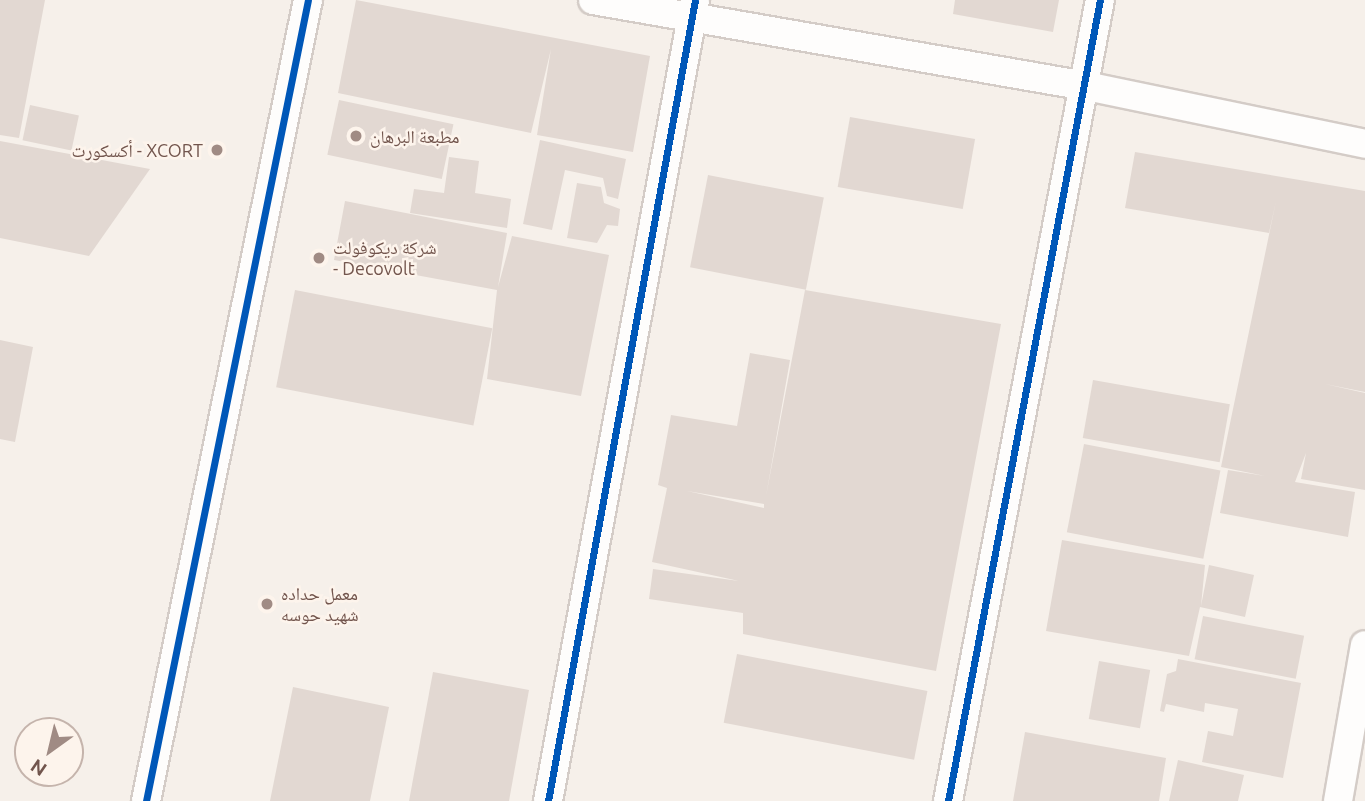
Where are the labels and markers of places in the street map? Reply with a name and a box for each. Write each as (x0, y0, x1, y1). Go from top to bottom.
place label: مطبعة البرهان (370, 125, 459, 147)
marker: مطبعة البرهان (348, 128, 364, 144)
place label: أكسكورت - XCORT (72, 139, 203, 161)
marker: أكسكورت - XCORT (209, 142, 225, 158)
place label: شركة ديكوفولت - Decovolt (333, 237, 437, 280)
marker: شركة ديكوفولت - Decovolt (311, 250, 327, 266)
place label: معمل حداده شهيد حوسه (281, 583, 359, 626)
marker: معمل حداده شهيد حوسه (259, 596, 275, 612)

